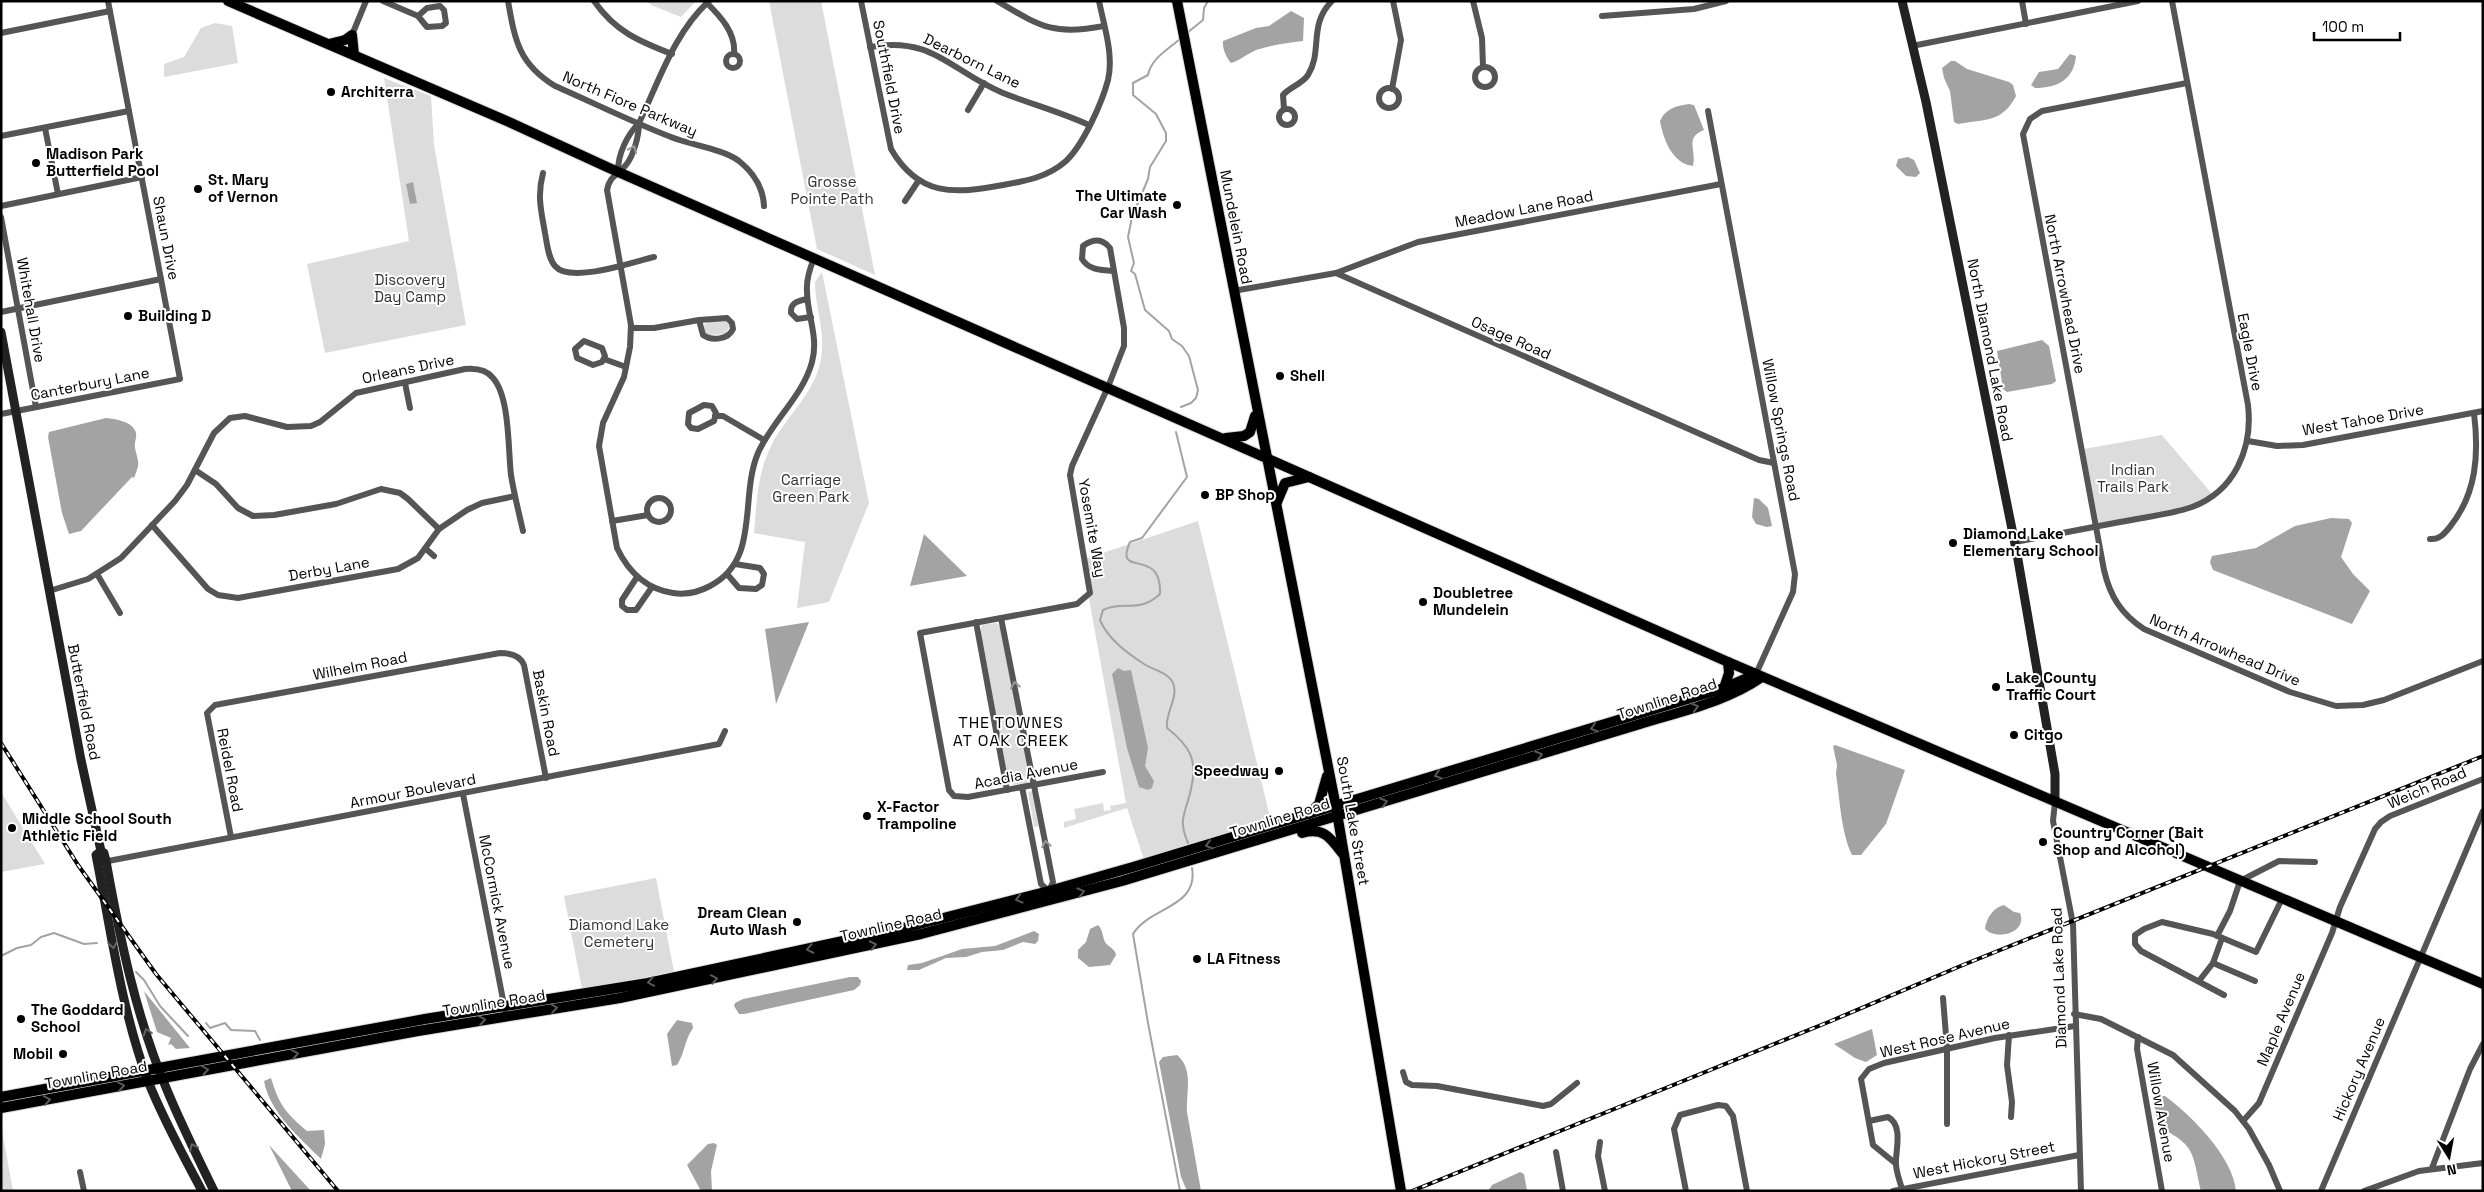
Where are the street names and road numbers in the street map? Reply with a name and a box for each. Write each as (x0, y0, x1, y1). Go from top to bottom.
street label: Southfield Drive (869, 18, 910, 136)
street label: Dearborn Lane (921, 29, 1024, 92)
street label: North Fiore Parkway (560, 67, 701, 141)
street label: Mundelein Road (1216, 168, 1257, 286)
street label: Meadow Lane Road (1453, 186, 1595, 231)
street label: Shaun Drive (149, 194, 184, 282)
street label: North Arrowhead Drive (2041, 212, 2090, 375)
street label: Whitehall Drive (13, 256, 50, 364)
street label: North Diamond Lake Road (1963, 257, 2018, 443)
street label: Osage Road (1468, 311, 1554, 364)
street label: Eagle Drive (2234, 311, 2267, 393)
street label: Orleans Drive (360, 349, 456, 388)
street label: Willow Springs Road (1758, 357, 1805, 503)
street label: Canterbury Lane (29, 363, 151, 404)
street label: West Tahoe Drive (2301, 399, 2425, 440)
street label: Yosemite Way (1074, 477, 1111, 579)
street label: Derby Lane (287, 552, 371, 585)
street label: North Arrowhead Drive (2147, 609, 2304, 690)
street label: Butterfield Road (64, 642, 105, 762)
street label: Wilhelm Road (311, 647, 409, 684)
street label: Baskin Road (529, 668, 564, 758)
street label: Townline Road (1615, 673, 1719, 724)
street label: Reidel Road (213, 726, 248, 813)
street label: Acadia Avenue (972, 754, 1080, 793)
street label: South Lake Street (1333, 755, 1374, 887)
street label: Weich Road (2384, 762, 2469, 813)
street label: Armour Boulevard (348, 769, 478, 812)
street label: Townline Road (1227, 793, 1332, 842)
street label: McCormick Avenue (475, 833, 520, 971)
street label: Townline Road (838, 904, 944, 945)
street label: Diamond Lake Road (2047, 907, 2070, 1049)
street label: Maple Avenue (2252, 969, 2309, 1069)
street label: Townline Road (441, 985, 547, 1020)
street label: West Rose Avenue (1878, 1013, 2012, 1062)
street label: Hickory Avenue (2328, 1014, 2389, 1124)
street label: Townline Road (43, 1056, 149, 1093)
street label: Willow Avenue (2143, 1060, 2180, 1164)
street label: West Hickory Street (1911, 1136, 2057, 1183)

